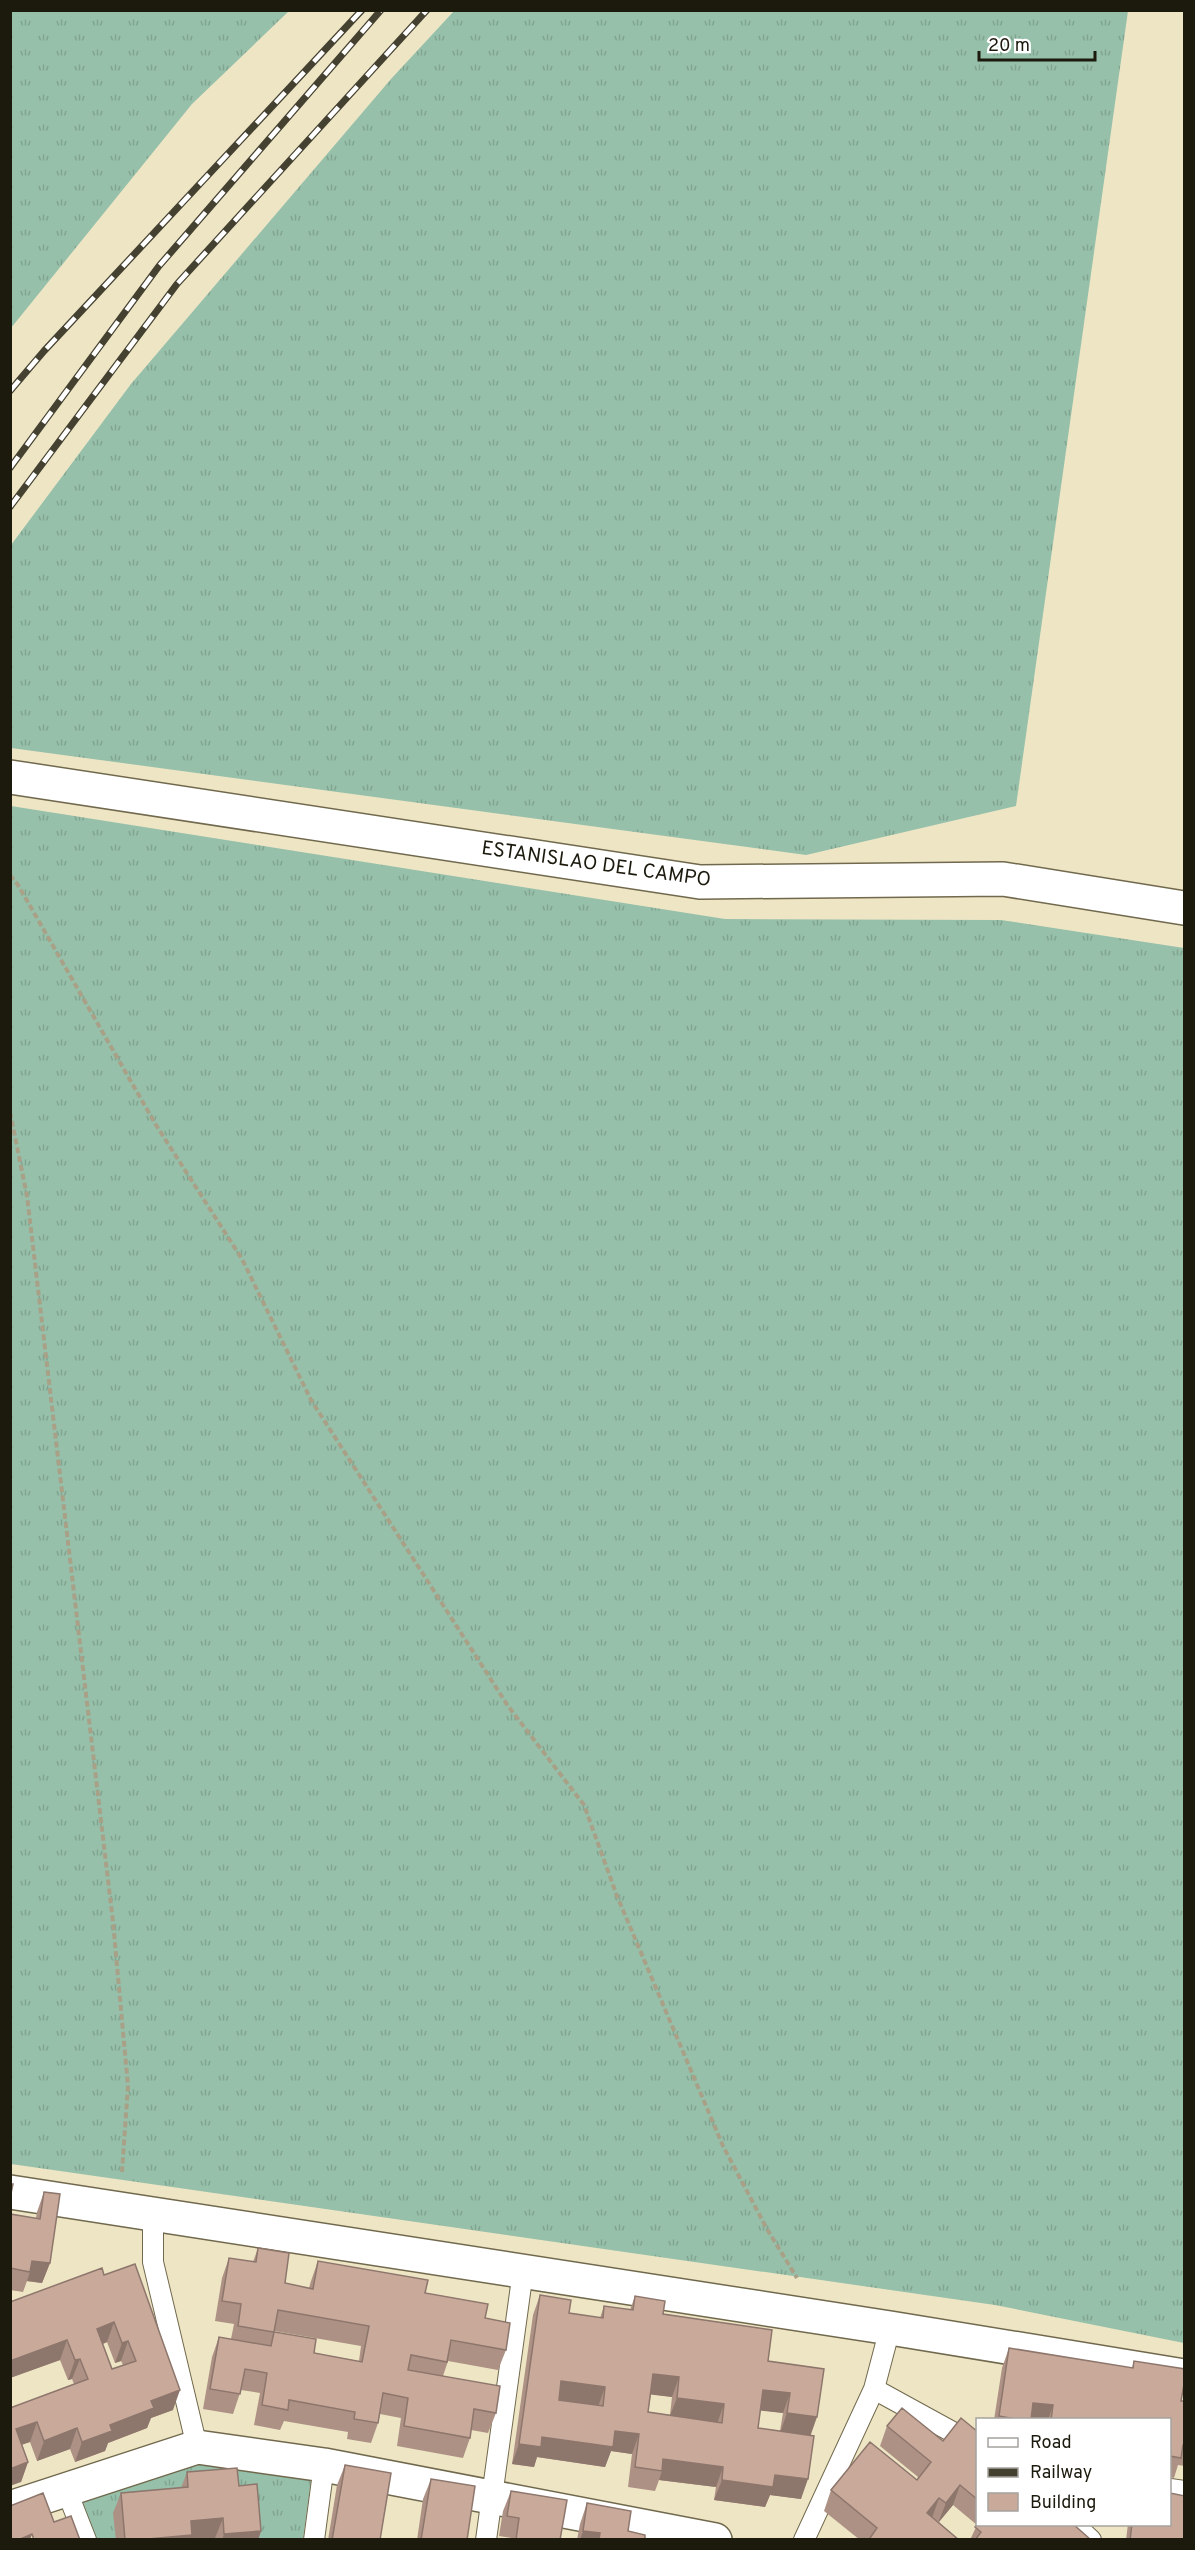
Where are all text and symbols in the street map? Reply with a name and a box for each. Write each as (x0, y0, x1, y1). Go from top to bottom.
scale bar (979, 24, 1094, 62)
text: 20 m (988, 35, 1030, 58)
street label: ESTANISLAO DEL CAMPO (480, 836, 712, 894)
legend (976, 2418, 1171, 2526)
text: Road (1030, 2432, 1072, 2455)
text: Railway (1030, 2462, 1092, 2485)
text: Building (1030, 2492, 1096, 2515)

